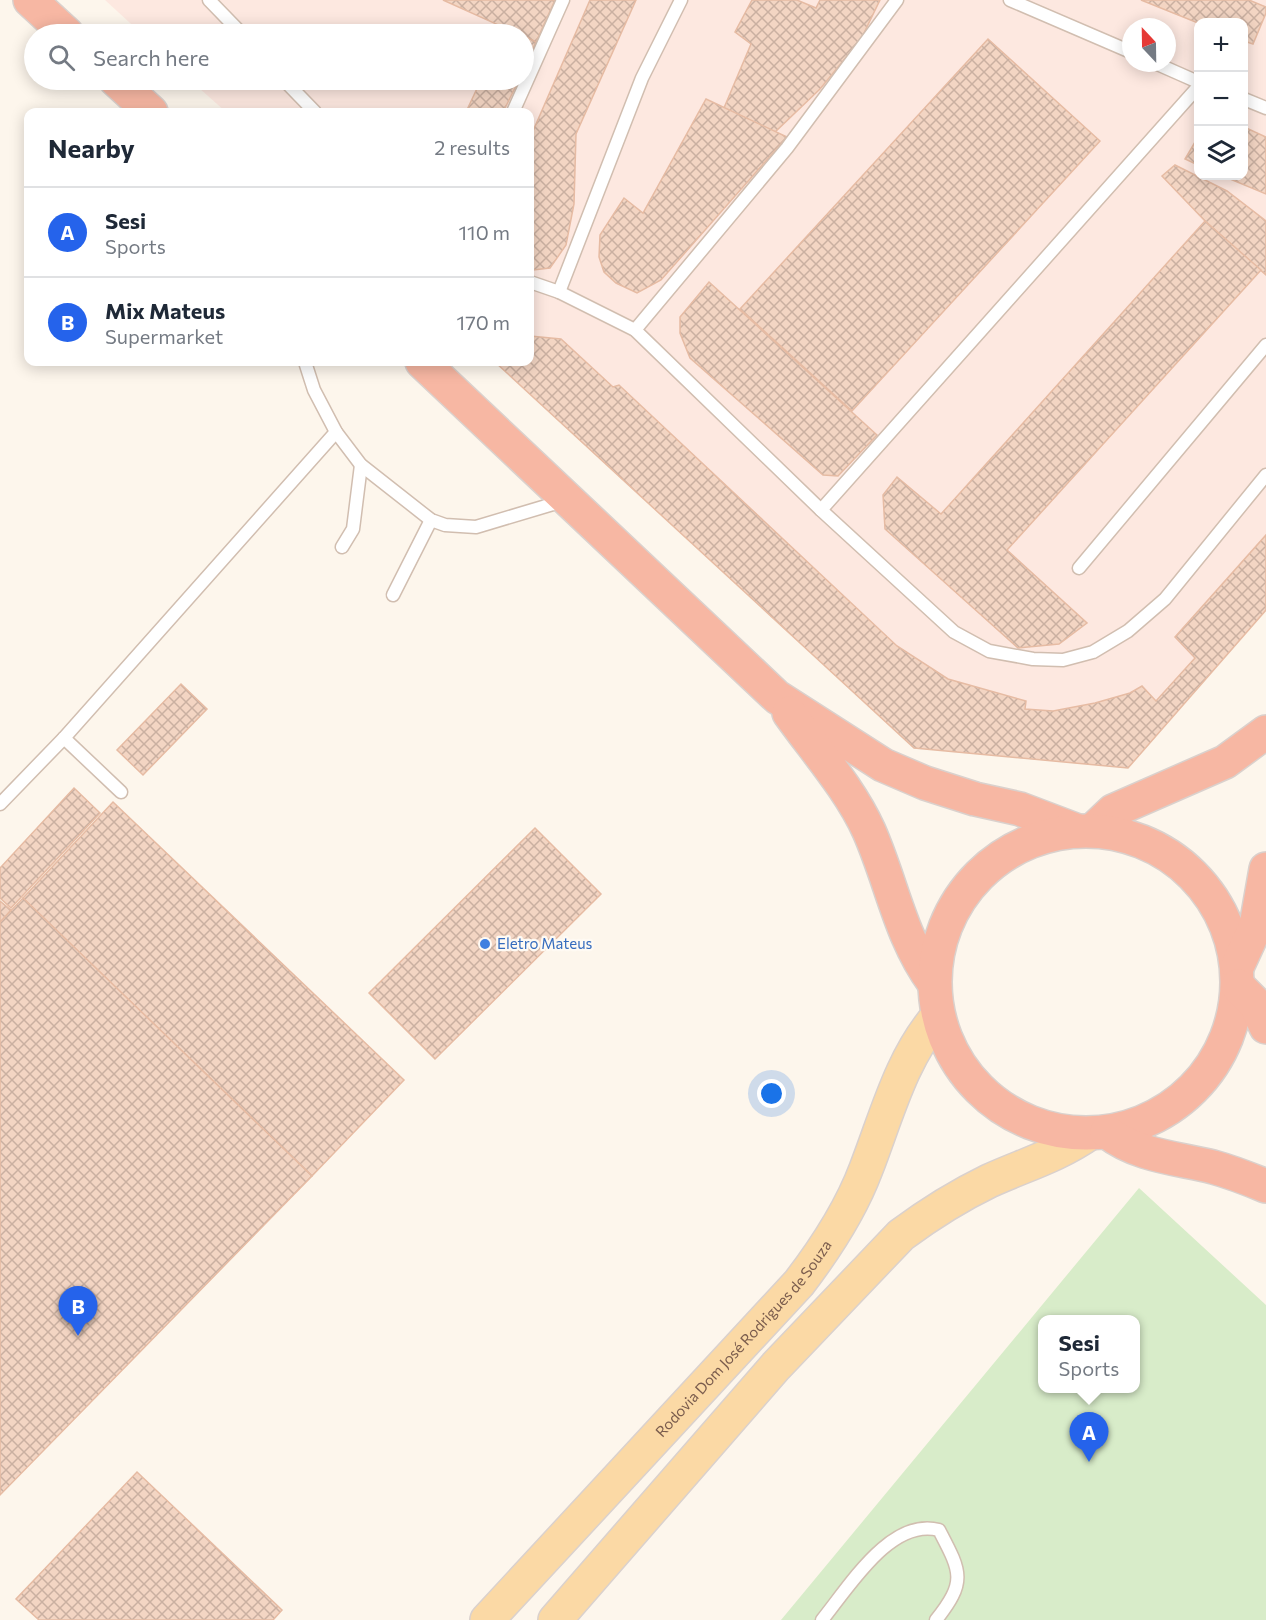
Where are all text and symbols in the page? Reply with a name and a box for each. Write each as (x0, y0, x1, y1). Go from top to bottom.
north arrow (1122, 18, 1176, 72)
map controls (1194, 18, 1248, 180)
button: + (1194, 18, 1248, 72)
search box (24, 24, 534, 90)
icon: search (45, 41, 78, 74)
text: Search here (93, 44, 209, 71)
button: − (1194, 72, 1248, 126)
button: layers (1194, 126, 1248, 180)
text: Nearby (48, 132, 135, 163)
text: 2 results (434, 135, 510, 159)
text: Sesi (105, 207, 146, 234)
text: A (60, 220, 75, 244)
text: 110 m (459, 220, 510, 244)
text: Sports (105, 234, 166, 258)
text: Mix Mateus (105, 297, 225, 324)
text: B (61, 310, 74, 334)
text: 170 m (457, 310, 510, 334)
text: Supermarket (105, 324, 223, 348)
place label: Eletro Mateus (497, 934, 593, 952)
marker: Eletro Mateus (478, 937, 492, 951)
your location (757, 1079, 786, 1108)
street label: Rodovia Dom José Rodrigues de Souza (651, 1236, 835, 1440)
pin: B (58, 1286, 98, 1336)
popup (1038, 1315, 1140, 1393)
text: Sesi (1059, 1329, 1100, 1356)
text: Sports (1059, 1356, 1119, 1380)
pin: A (1070, 1412, 1108, 1462)

